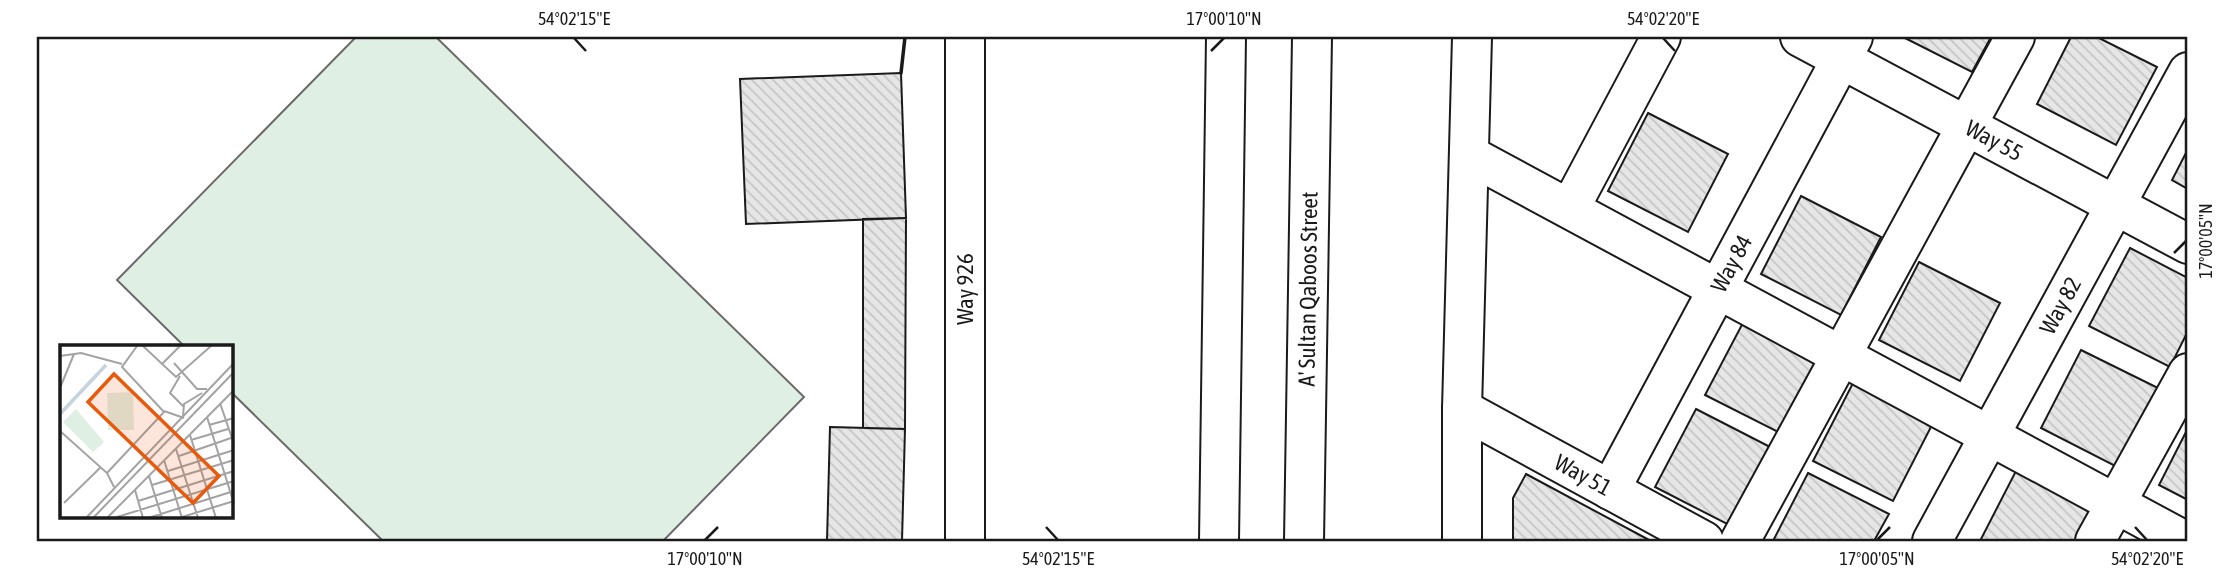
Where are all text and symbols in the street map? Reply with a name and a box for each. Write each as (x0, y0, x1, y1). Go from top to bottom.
text: 54°02'15"E (538, 8, 610, 29)
text: 17°00'10"N (1186, 8, 1262, 29)
text: 54°02'20"E (1627, 8, 1699, 29)
street label: Way 55 (1961, 115, 2027, 166)
street label: A' Sultan Qaboos Street (1293, 191, 1323, 387)
text: 17°00'05"N (2195, 203, 2216, 279)
street label: Way 84 (1706, 231, 1757, 297)
street label: Way 926 (952, 253, 978, 325)
street label: Way 82 (2034, 273, 2086, 339)
inset map (60, 345, 233, 518)
street label: Way 51 (1550, 449, 1616, 501)
text: 17°00'10"N (667, 548, 743, 569)
text: 54°02'15"E (1022, 548, 1094, 569)
text: 17°00'05"N (1839, 548, 1915, 569)
text: 54°02'20"E (2111, 548, 2183, 569)

